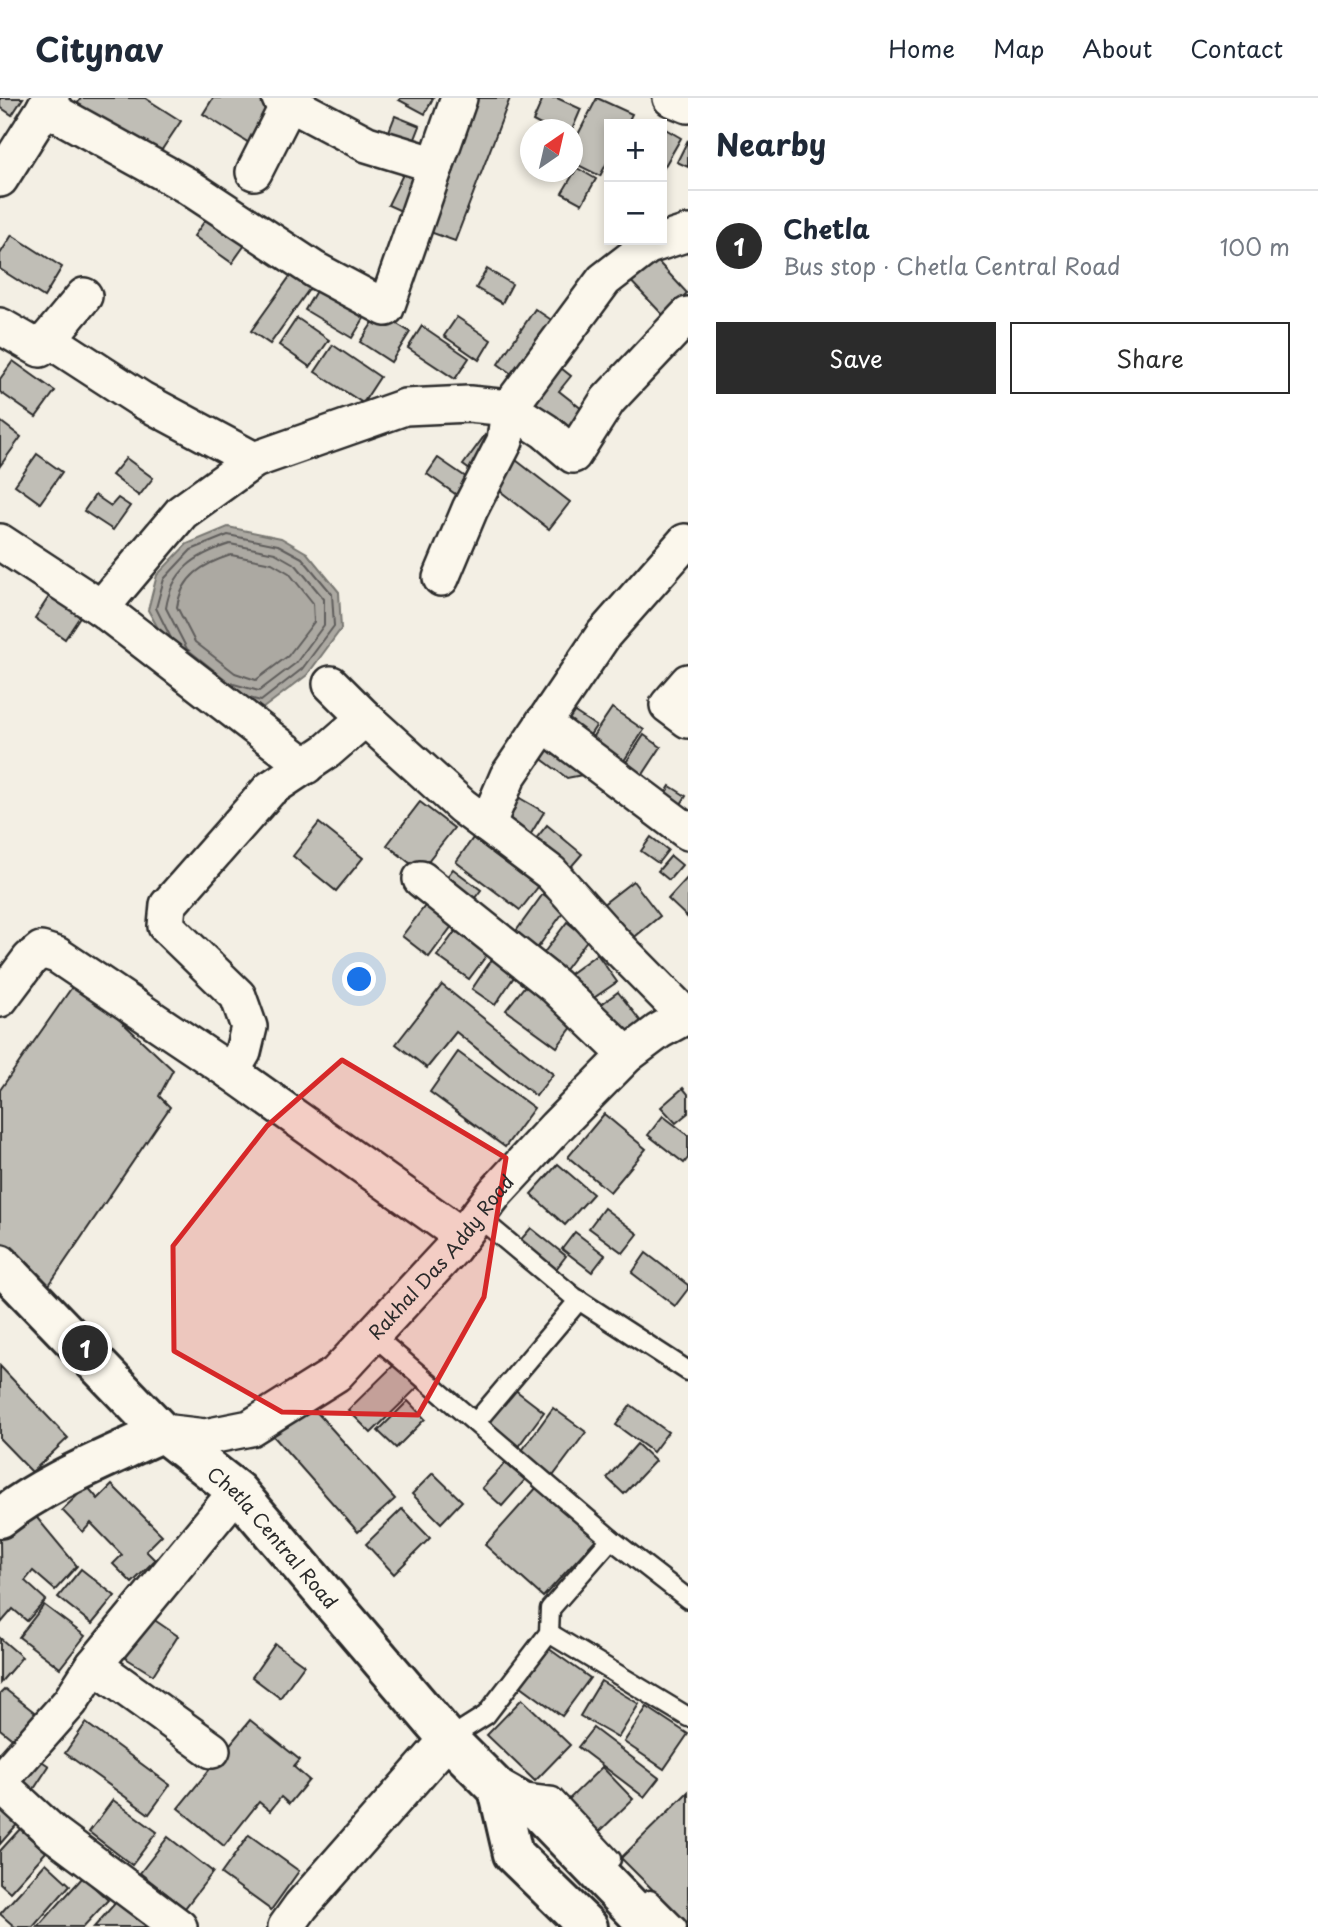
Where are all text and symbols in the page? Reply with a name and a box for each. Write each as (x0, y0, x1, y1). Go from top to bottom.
text: Citynav (35, 23, 163, 73)
text: Home (888, 30, 955, 66)
text: Map (993, 30, 1044, 66)
text: About (1082, 30, 1152, 66)
text: Contact (1190, 30, 1283, 66)
north arrow (520, 119, 583, 182)
map controls (604, 119, 667, 245)
button: + (604, 119, 667, 182)
text: Nearby (716, 121, 826, 166)
button: − (604, 182, 667, 245)
text: Chetla (783, 209, 870, 248)
text: 1 (734, 229, 745, 264)
text: 100 m (1220, 229, 1290, 264)
text: Bus stop · Chetla Central Road (783, 248, 1121, 283)
button: Save (716, 322, 996, 394)
button: Share (1010, 322, 1290, 394)
your location (342, 962, 376, 996)
street label: Rakhal Das Addy Road (361, 1168, 520, 1345)
pin: 1 (62, 1322, 108, 1374)
street label: Chetla Central Road (202, 1459, 345, 1614)

